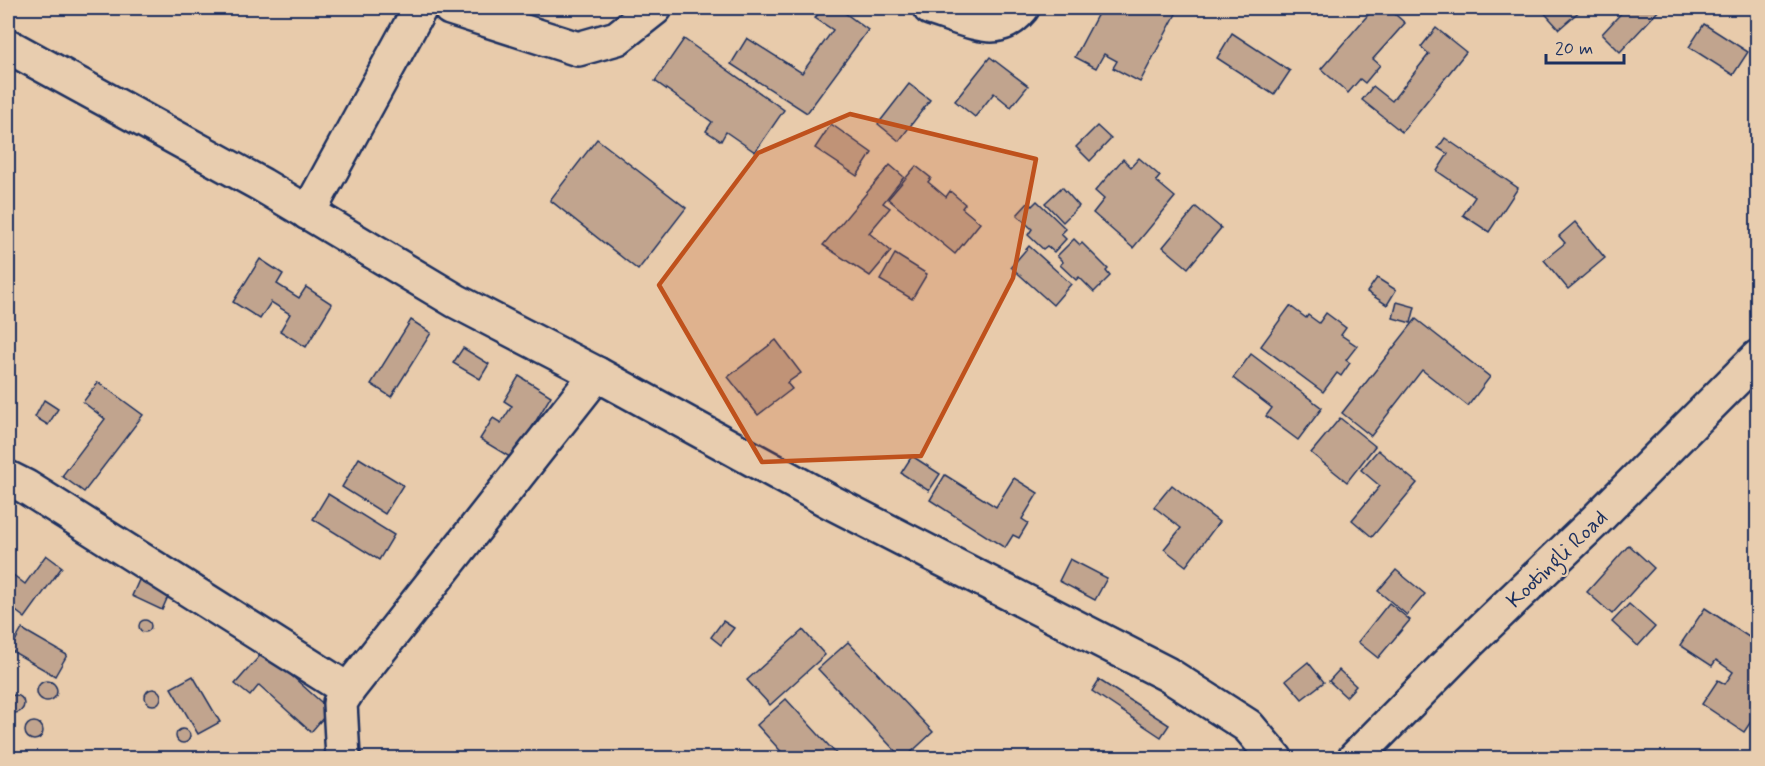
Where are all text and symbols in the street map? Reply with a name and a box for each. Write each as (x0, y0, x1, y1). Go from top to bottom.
scale bar (1546, 27, 1624, 65)
text: 20 m (1555, 37, 1593, 61)
street label: Kootingli Road (1501, 504, 1616, 617)

